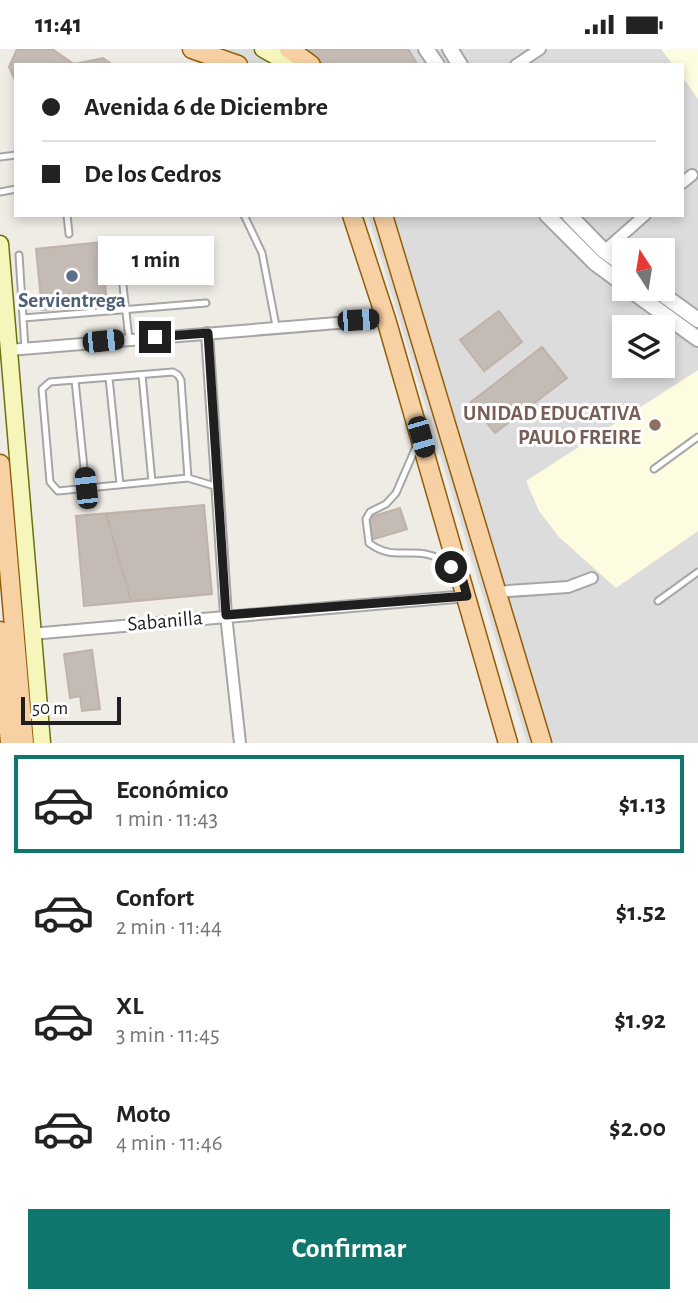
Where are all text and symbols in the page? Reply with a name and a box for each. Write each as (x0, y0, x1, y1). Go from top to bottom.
text: 11:41 (35, 11, 82, 37)
text: Avenida 6 de Diciembre (84, 94, 328, 120)
text: De los Cedros (84, 161, 222, 187)
callout: 1 min (97, 236, 213, 285)
north arrow (612, 238, 676, 301)
map controls (612, 238, 675, 378)
text: 1 min (132, 249, 180, 272)
marker: Servientrega (64, 268, 80, 284)
place label: Servientrega (18, 290, 126, 311)
car (337, 308, 380, 332)
button: layers (612, 315, 675, 378)
route end (139, 321, 171, 353)
car (82, 328, 125, 354)
place label: UNIDAD EDUCATIVA PAULO FREIRE (463, 403, 641, 448)
car (406, 414, 437, 460)
marker: UNIDAD EDUCATIVA PAULO FREIRE (647, 417, 663, 433)
car (74, 466, 99, 510)
route start (435, 551, 467, 583)
street label: Sabanilla (126, 607, 204, 635)
scale bar (21, 694, 121, 726)
text: 50 m (32, 699, 68, 718)
icon: car (32, 773, 95, 836)
text: Económico (116, 777, 229, 803)
text: $1.13 (618, 791, 666, 817)
text: 1 min · 11:43 (116, 808, 218, 831)
icon: car (32, 881, 95, 944)
text: Confort (116, 885, 194, 911)
text: $1.52 (616, 899, 666, 925)
text: 2 min · 11:44 (116, 916, 222, 939)
icon: car (32, 989, 95, 1052)
text: XL (116, 993, 143, 1019)
text: $1.92 (614, 1007, 666, 1033)
text: 3 min · 11:45 (116, 1024, 220, 1047)
icon: car (32, 1097, 95, 1160)
text: Moto (116, 1101, 171, 1127)
text: $2.00 (609, 1115, 666, 1141)
text: 4 min · 11:46 (116, 1132, 223, 1155)
button: Confirmar (28, 1209, 670, 1289)

